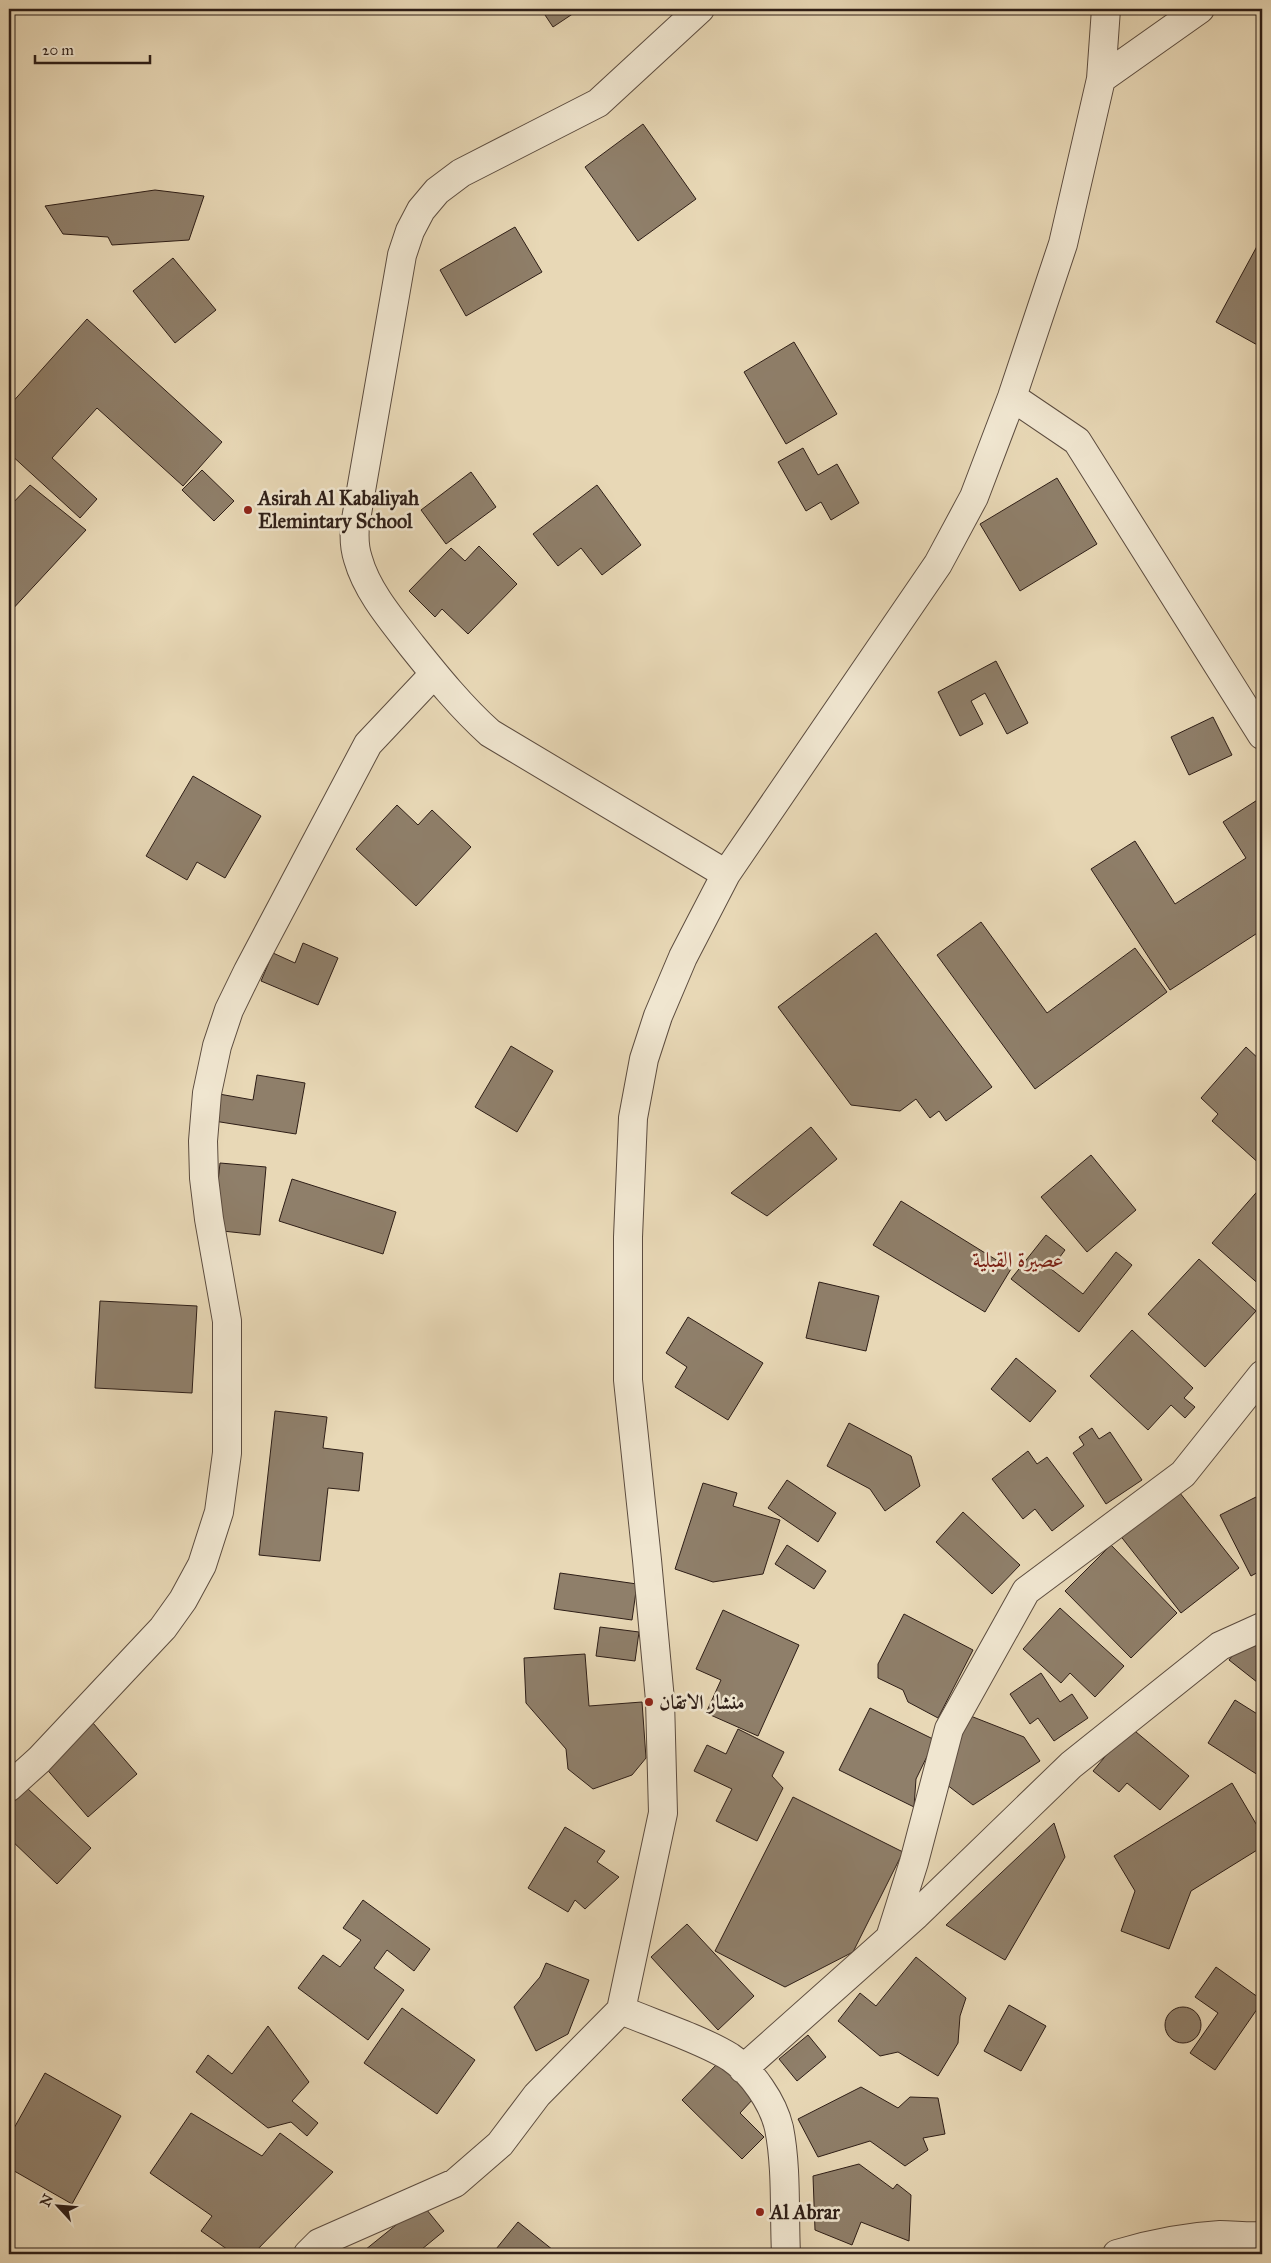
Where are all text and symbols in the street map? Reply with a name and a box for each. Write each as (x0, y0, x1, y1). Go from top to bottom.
scale bar (35, 32, 150, 64)
text: 20 m (42, 41, 74, 59)
place label: Asirah Al Kabaliyah Elemintary School (256, 486, 420, 534)
marker: Asirah Al Kabaliyah Elemintary School (242, 504, 254, 516)
district label: عصيرة القبلية (972, 1246, 1064, 1273)
place label: منشار الاتقان (659, 1690, 744, 1714)
marker: منشار الاتقان (643, 1696, 655, 1708)
north arrow (32, 2180, 82, 2230)
text: N (37, 2191, 57, 2210)
place label: Al Abrar (768, 2200, 840, 2224)
marker: Al Abrar (754, 2206, 766, 2218)

